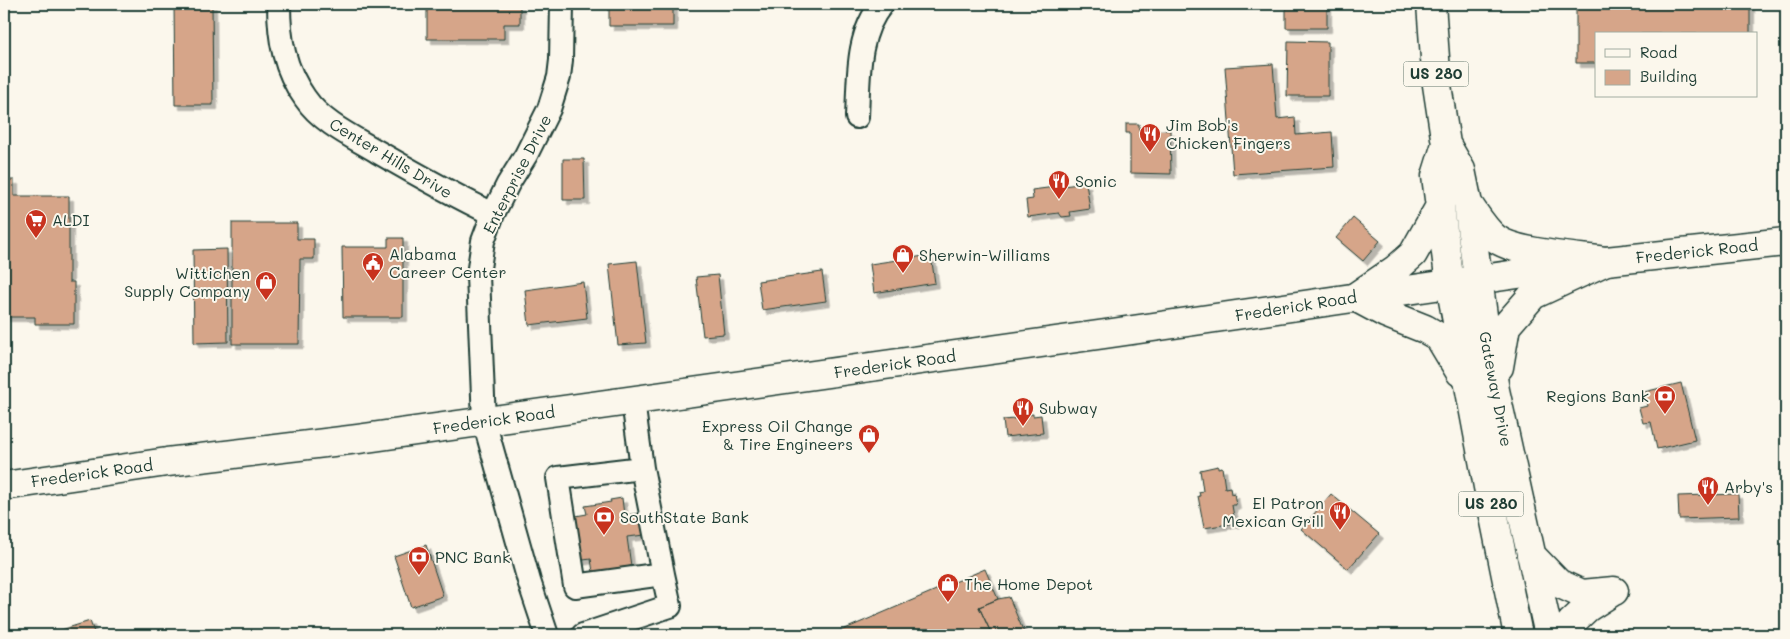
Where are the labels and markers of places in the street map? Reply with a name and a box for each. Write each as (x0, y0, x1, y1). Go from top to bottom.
place label: Jim Bob's Chicken Fingers (1166, 114, 1291, 153)
restaurant icon: Jim Bob's Chicken Fingers (1138, 122, 1162, 153)
restaurant icon: Sonic (1047, 169, 1071, 200)
place label: Sonic (1075, 170, 1117, 191)
supermarket icon: ALDI (24, 208, 48, 239)
place label: ALDI (52, 209, 90, 230)
place label: Alabama Career Center (389, 243, 507, 282)
shop icon: Sherwin-Williams (891, 243, 915, 274)
place label: Sherwin-Williams (919, 244, 1050, 265)
public building icon: Alabama Career Center (361, 251, 385, 282)
place label: Wittichen Supply Company (124, 262, 250, 301)
shop icon: Wittichen Supply Company (254, 270, 278, 301)
bank icon: Regions Bank (1653, 384, 1677, 415)
place label: Regions Bank (1546, 385, 1649, 406)
restaurant icon: Subway (1011, 396, 1035, 427)
place label: Subway (1039, 397, 1098, 418)
place label: Express Oil Change & Tire Engineers (702, 415, 853, 454)
shop icon: Express Oil Change & Tire Engineers (857, 423, 881, 454)
restaurant icon: Arby's (1696, 475, 1720, 506)
place label: Arby's (1724, 476, 1773, 497)
place label: El Patron Mexican Grill (1222, 492, 1324, 531)
restaurant icon: El Patron Mexican Grill (1328, 500, 1352, 531)
bank icon: SouthState Bank (592, 505, 616, 536)
place label: SouthState Bank (620, 506, 749, 527)
bank icon: PNC Bank (407, 545, 431, 576)
place label: PNC Bank (435, 546, 510, 567)
shop icon: The Home Depot (936, 572, 960, 603)
place label: The Home Depot (964, 573, 1093, 594)

